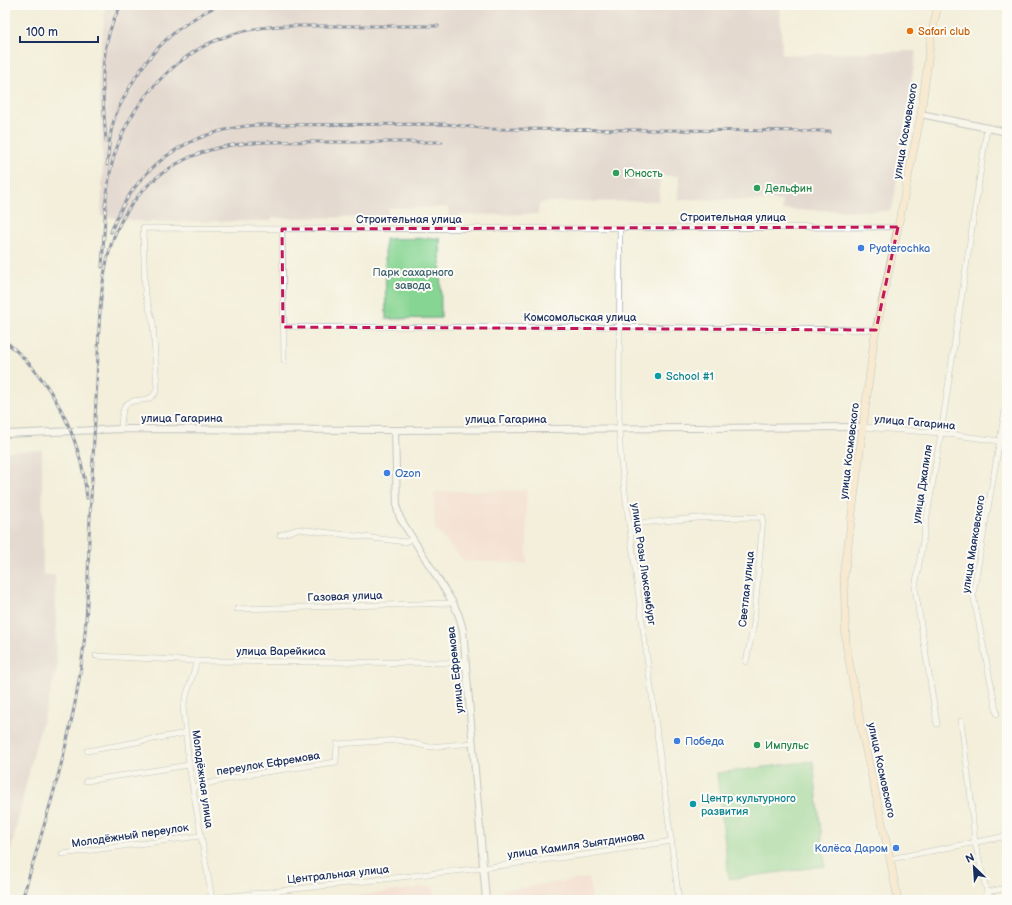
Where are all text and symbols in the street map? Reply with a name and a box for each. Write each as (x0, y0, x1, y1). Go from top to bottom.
scale bar (20, 18, 98, 44)
text: 100 m (26, 25, 58, 40)
place label: Safari club (918, 25, 970, 38)
marker: Safari club (905, 26, 915, 36)
street label: улица Космовского (891, 82, 920, 180)
place label: Юность (624, 167, 663, 180)
marker: Юность (611, 168, 621, 178)
place label: Дельфин (765, 182, 812, 195)
marker: Дельфин (752, 183, 762, 193)
street label: Строительная улица (680, 211, 786, 224)
street label: Строительная улица (356, 213, 462, 226)
place label: Pyaterochka (869, 242, 930, 255)
marker: Pyaterochka (856, 243, 866, 253)
park label: Парк сахарного завода (373, 266, 454, 292)
street label: Комсомольская улица (524, 311, 637, 324)
place label: School #1 (666, 370, 714, 383)
marker: School #1 (653, 371, 663, 381)
street label: улица Космовского (837, 402, 862, 500)
street label: улица Гагарина (141, 412, 223, 425)
street label: улица Гагарина (874, 412, 957, 433)
street label: улица Гагарина (465, 413, 547, 426)
street label: улица Джалиля (910, 444, 935, 525)
place label: Ozon (395, 467, 421, 480)
marker: Ozon (382, 468, 392, 478)
street label: улица Маяковского (959, 494, 988, 594)
street label: улица Розы Люксембург (628, 502, 659, 627)
street label: Светлая улица (736, 550, 757, 628)
street label: Газовая улица (307, 589, 383, 604)
street label: улица Ефремова (444, 625, 467, 714)
street label: улица Варейкиса (236, 645, 326, 658)
street label: улица Космовского (865, 721, 898, 819)
street label: Молодёжная улица (189, 729, 216, 830)
place label: Победа (685, 735, 725, 748)
marker: Победа (672, 736, 682, 746)
place label: Импульс (765, 739, 810, 752)
marker: Импульс (752, 740, 762, 750)
street label: переулок Ефремова (215, 749, 321, 778)
place label: Центр культурного развития (701, 792, 796, 818)
marker: Центр культурного развития (688, 799, 698, 809)
street label: Молодёжный переулок (71, 821, 190, 850)
street label: улица Камиля Зыятдинова (507, 829, 646, 862)
place label: Колёса Даром (815, 842, 888, 855)
marker: Колёса Даром (891, 843, 901, 853)
north arrow (954, 847, 994, 887)
text: N (963, 851, 976, 866)
street label: Центральная улица (286, 863, 390, 886)

